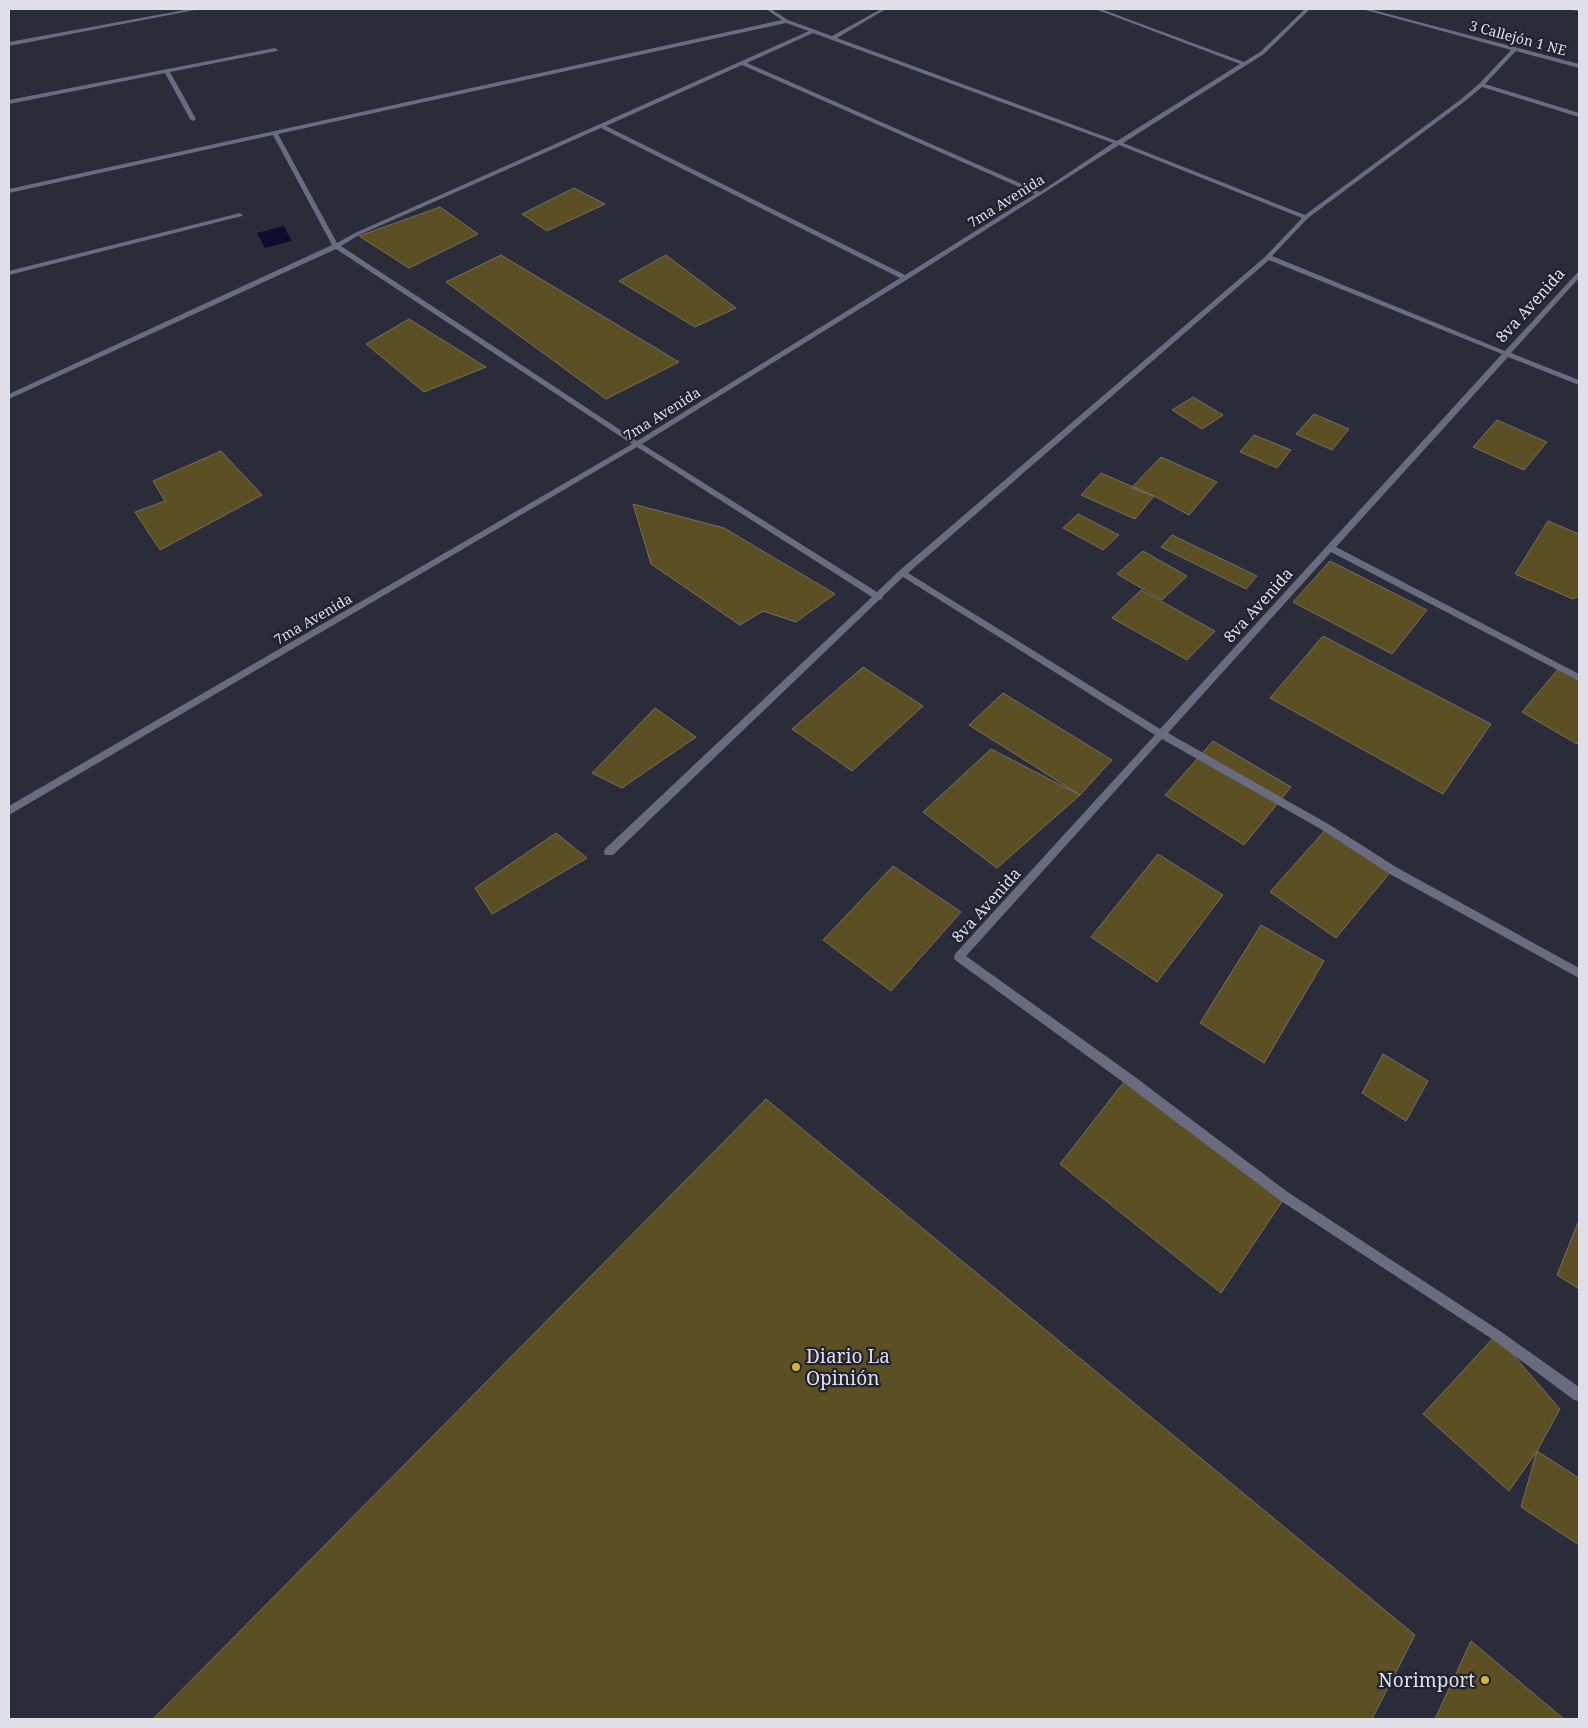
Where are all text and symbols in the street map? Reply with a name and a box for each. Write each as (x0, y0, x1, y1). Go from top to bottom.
street label: 3 Callejón 1 NE (1467, 15, 1569, 60)
street label: 7ma Avenida (964, 169, 1048, 232)
street label: 8va Avenida (1490, 263, 1570, 347)
street label: 7ma Avenida (620, 382, 704, 445)
street label: 8va Avenida (1218, 563, 1298, 647)
street label: 7ma Avenida (270, 588, 355, 649)
street label: 8va Avenida (946, 863, 1026, 947)
place label: Diario La Opinión (806, 1343, 890, 1391)
marker: Diario La Opinión (790, 1361, 802, 1373)
place label: Norimport (1378, 1667, 1475, 1693)
marker: Norimport (1479, 1674, 1491, 1686)

